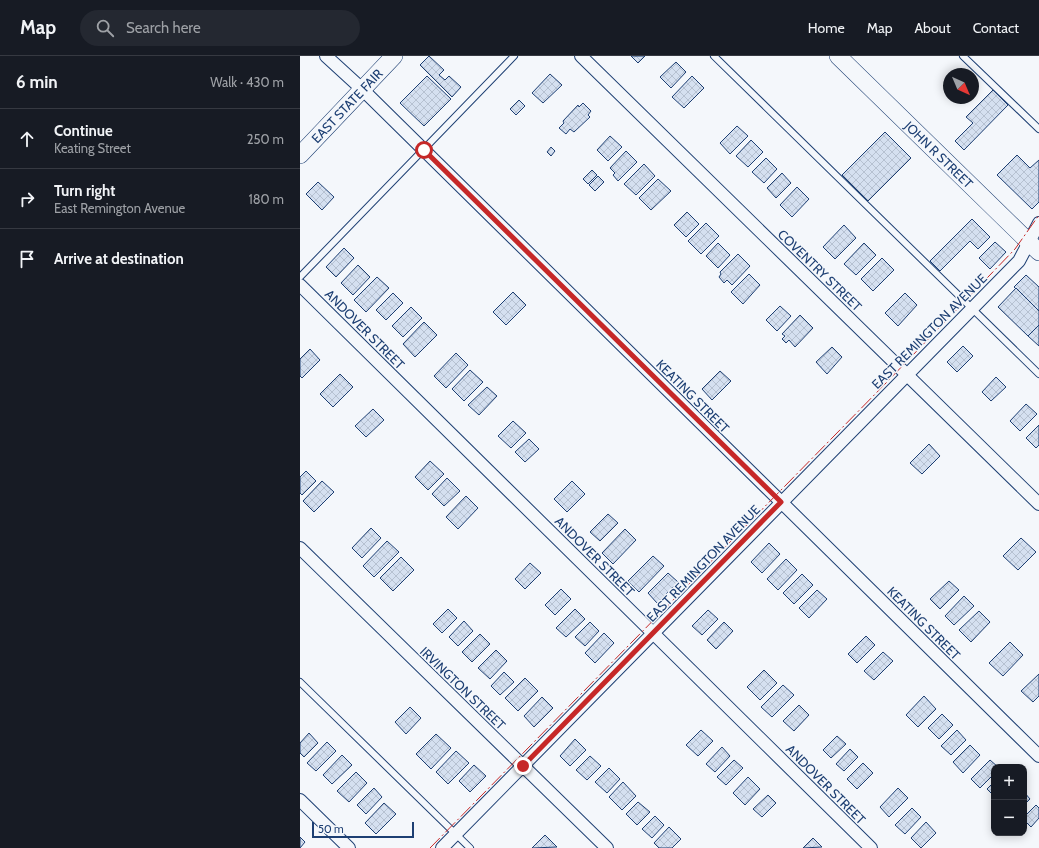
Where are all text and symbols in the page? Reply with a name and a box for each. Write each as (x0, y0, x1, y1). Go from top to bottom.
search box (80, 10, 360, 46)
text: Map (20, 16, 56, 39)
icon: search (94, 17, 116, 39)
text: Search here (126, 19, 201, 37)
text: Home (808, 19, 845, 37)
text: Map (867, 19, 892, 37)
text: About (914, 19, 951, 37)
text: Contact (973, 19, 1019, 37)
street label: EAST STATE FAIR (308, 65, 386, 146)
north arrow (943, 68, 979, 104)
text: 6 min (16, 72, 58, 92)
text: Walk · 430 m (210, 74, 284, 90)
street label: JOHN R STREET (901, 117, 976, 191)
text: Continue (54, 122, 113, 140)
icon: ahead (16, 128, 38, 150)
text: 250 m (247, 131, 284, 147)
text: Keating Street (54, 140, 131, 156)
route start (415, 141, 433, 159)
text: Turn right (54, 182, 115, 200)
icon: right (16, 188, 38, 210)
text: 180 m (248, 191, 284, 207)
text: East Remington Avenue (54, 200, 185, 216)
street label: COVENTRY STREET (775, 226, 865, 314)
icon: arrive (16, 248, 38, 270)
text: Arrive at destination (54, 250, 184, 268)
street label: EAST REMINGTON AVENUE (868, 270, 990, 392)
street label: ANDOVER STREET (322, 286, 408, 372)
street label: KEATING STREET (653, 356, 733, 436)
street label: EAST REMINGTON AVENUE (643, 501, 763, 625)
street label: ANDOVER STREET (552, 513, 638, 599)
street label: KEATING STREET (884, 583, 964, 663)
street label: IRVINGTON STREET (417, 643, 509, 733)
street label: ANDOVER STREET (783, 741, 869, 827)
route end (514, 757, 532, 775)
map controls (991, 764, 1027, 836)
button: + (991, 764, 1027, 800)
button: − (991, 800, 1027, 836)
scale bar (312, 820, 414, 839)
text: 50 m (318, 822, 344, 836)

